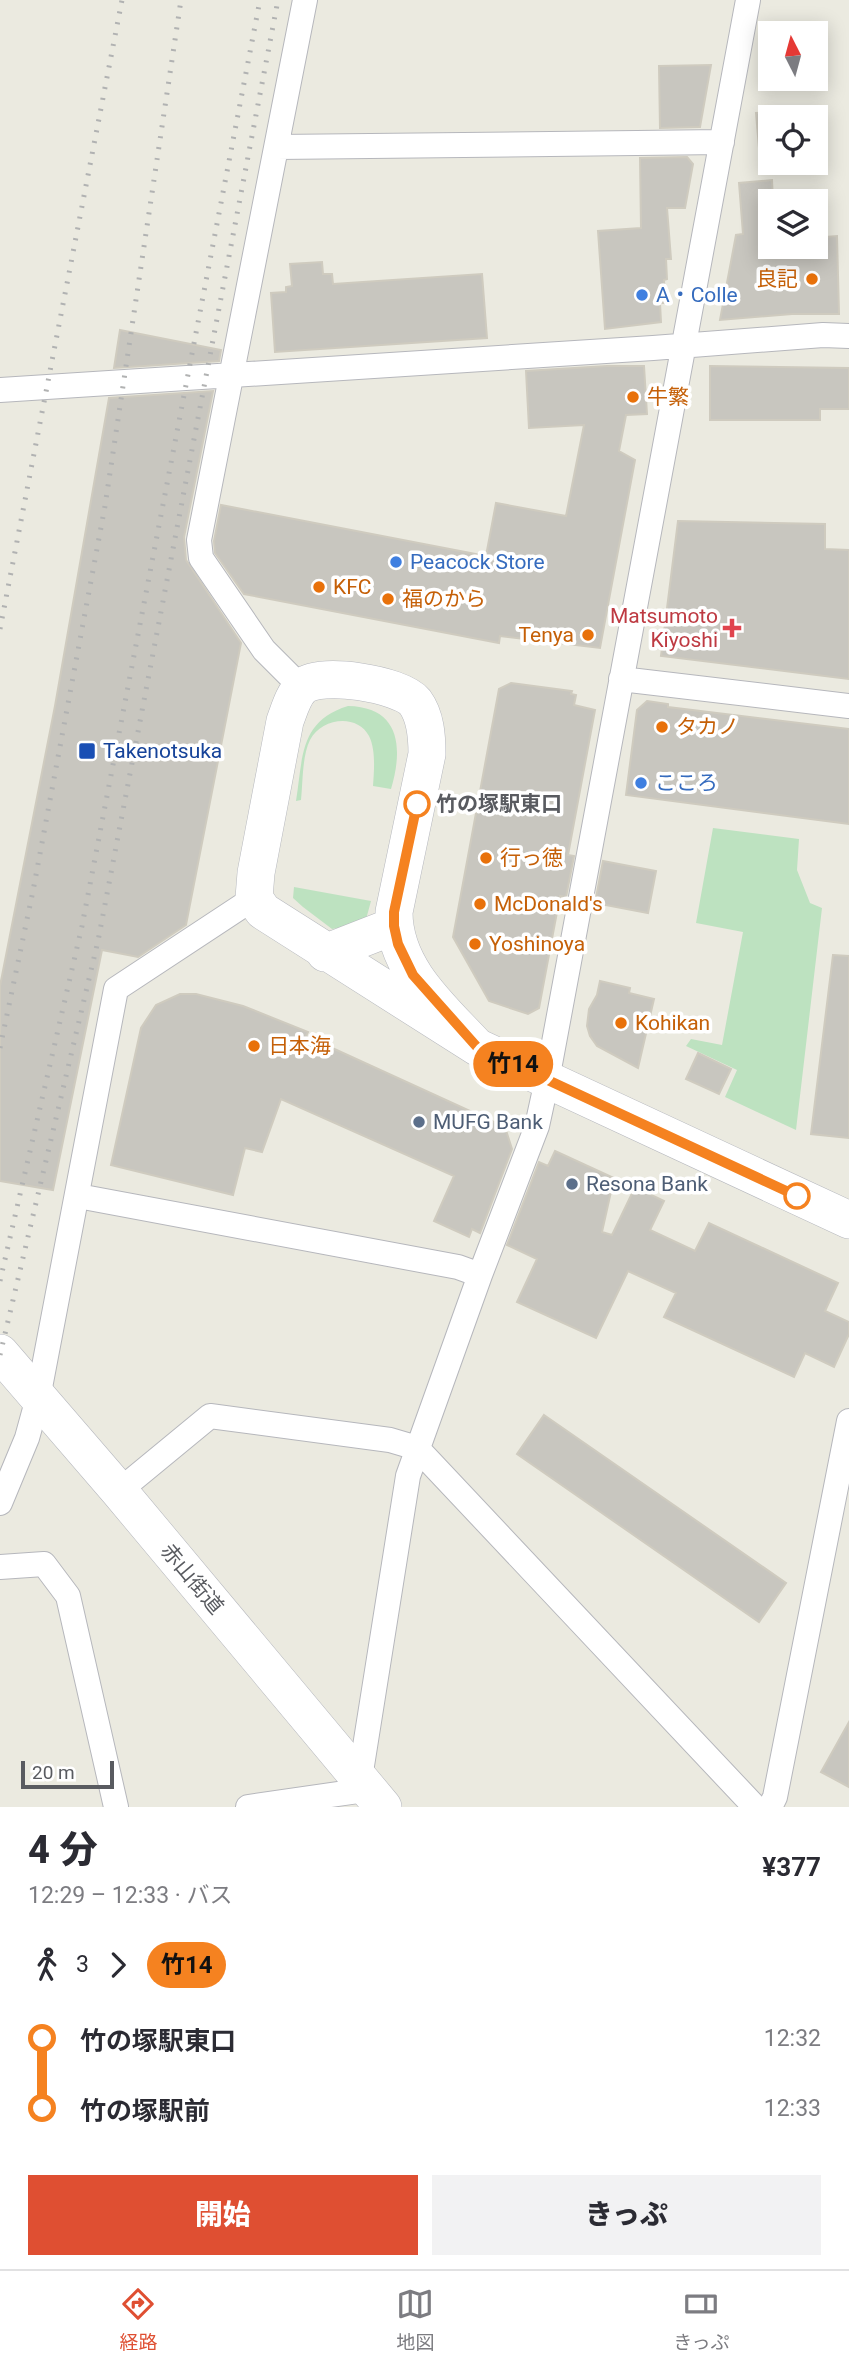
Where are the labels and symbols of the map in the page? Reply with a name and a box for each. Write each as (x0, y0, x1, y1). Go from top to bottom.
north arrow (758, 21, 828, 91)
place label: 良記 (756, 267, 798, 291)
marker: 良記 (804, 271, 820, 287)
place label: A・Colle (656, 283, 738, 307)
marker: A・Colle (634, 287, 650, 303)
place label: 牛繁 (647, 385, 689, 409)
marker: 牛繁 (625, 389, 641, 405)
place label: Peacock Store (410, 550, 545, 574)
marker: Peacock Store (388, 554, 404, 570)
place label: KFC (333, 575, 371, 599)
marker: KFC (311, 579, 327, 595)
place label: 福のから (402, 587, 486, 611)
marker: 福のから (380, 591, 396, 607)
place label: Matsumoto Kiyoshi (610, 604, 718, 652)
marker: Matsumoto Kiyoshi (724, 620, 740, 636)
place label: Tenya (519, 623, 574, 647)
marker: Tenya (580, 627, 596, 643)
place label: タカノ (676, 715, 739, 739)
marker: タカノ (654, 719, 670, 735)
place label: Takenotsuka (103, 739, 222, 763)
marker: Takenotsuka (77, 741, 97, 761)
place label: こころ (655, 771, 718, 795)
marker: こころ (633, 775, 649, 791)
marker: 竹の塚駅東口 (404, 791, 430, 817)
place label: 竹の塚駅東口 (436, 792, 562, 816)
place label: 行っ徳 (500, 846, 563, 870)
marker: 行っ徳 (478, 850, 494, 866)
place label: McDonald's (494, 892, 603, 916)
marker: McDonald's (472, 896, 488, 912)
place label: Yoshinoya (489, 932, 585, 956)
marker: Yoshinoya (467, 936, 483, 952)
place label: Kohikan (635, 1011, 710, 1035)
marker: Kohikan (613, 1015, 629, 1031)
place label: 日本海 (268, 1034, 331, 1058)
marker: 日本海 (246, 1038, 262, 1054)
line badge: 竹14 (473, 1041, 553, 1087)
place label: MUFG Bank (433, 1110, 543, 1134)
marker: MUFG Bank (411, 1114, 427, 1130)
place label: Resona Bank (586, 1172, 708, 1196)
marker: Resona Bank (564, 1176, 580, 1192)
unlabelled marker (784, 1183, 810, 1209)
street label: 赤山街道 (156, 1539, 228, 1619)
scale bar (21, 1758, 114, 1790)

